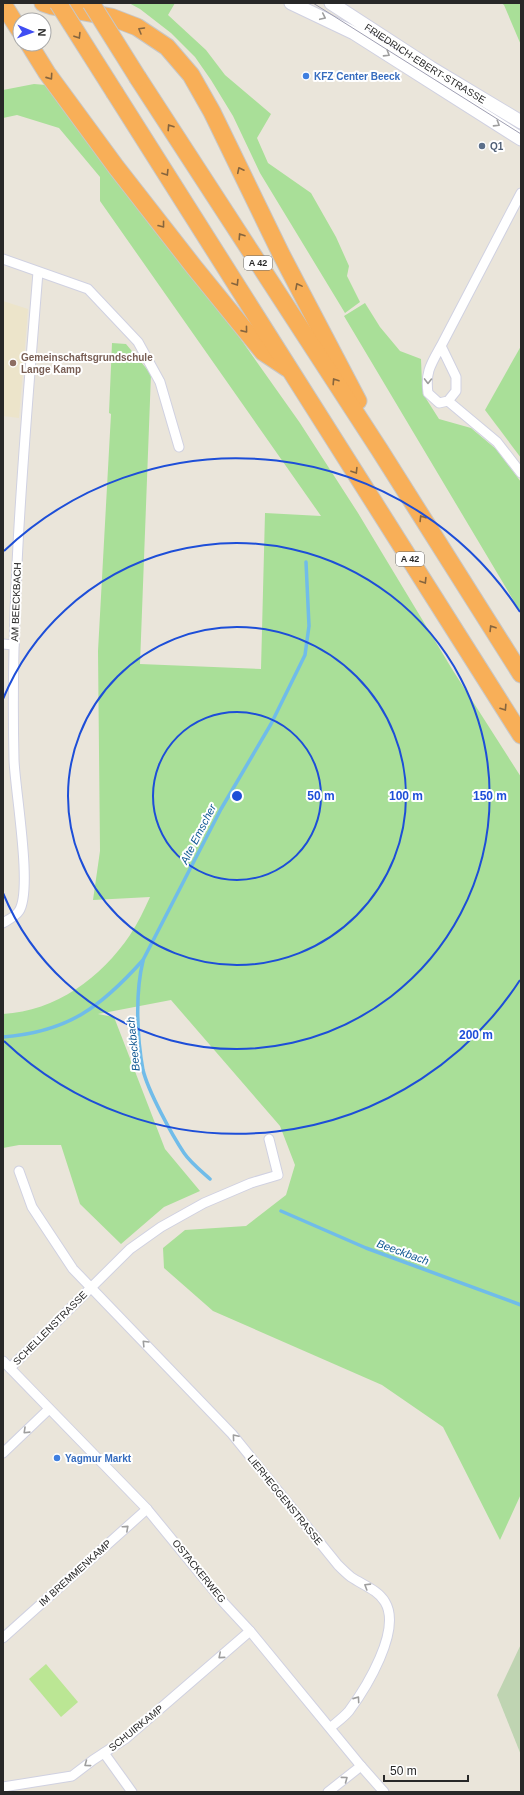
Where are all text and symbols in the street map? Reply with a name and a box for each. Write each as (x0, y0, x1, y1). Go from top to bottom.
north arrow (12, 12, 52, 52)
one-way arrow (318, 12, 326, 20)
street label: FRIEDRICH-EBERT-STRASSE (363, 21, 488, 105)
one-way arrow (138, 27, 145, 34)
text: N (36, 28, 48, 37)
one-way arrow (74, 32, 81, 39)
one-way arrow (383, 49, 390, 57)
marker: KFZ Center Beeck (301, 71, 311, 81)
place label: KFZ Center Beeck (314, 71, 401, 82)
one-way arrow (45, 72, 52, 79)
one-way arrow (492, 119, 499, 126)
one-way arrow (168, 125, 175, 132)
marker: Q1 (477, 141, 487, 151)
place label: Q1 (490, 141, 504, 152)
one-way arrow (237, 166, 245, 174)
one-way arrow (161, 169, 169, 176)
one-way arrow (157, 221, 164, 228)
one-way arrow (239, 234, 246, 241)
road number: A 42 (244, 256, 272, 270)
one-way arrow (231, 279, 238, 286)
one-way arrow (295, 283, 303, 290)
one-way arrow (241, 326, 248, 333)
place label: Gemeinschaftsgrundschule Lange Kamp (21, 352, 153, 375)
marker: Gemeinschaftsgrundschule Lange Kamp (8, 358, 18, 368)
one-way arrow (332, 378, 339, 385)
one-way arrow (423, 378, 432, 385)
one-way arrow (350, 467, 357, 474)
one-way arrow (420, 515, 427, 522)
road number: A 42 (396, 552, 424, 566)
street label: AM BEECKBACH (9, 562, 23, 642)
one-way arrow (419, 577, 427, 584)
one-way arrow (489, 625, 496, 632)
one-way arrow (499, 704, 506, 711)
centre of rings (230, 789, 244, 803)
text: 50 m (307, 789, 335, 803)
text: 100 m (389, 789, 423, 803)
text: 150 m (473, 789, 507, 803)
water label: Alte Emscher (177, 801, 219, 867)
water label: Beeckbach (124, 1016, 142, 1072)
text: 200 m (459, 1028, 493, 1042)
water label: Beeckbach (375, 1237, 431, 1267)
street label: SCHELLENSTRASSE (11, 1289, 89, 1367)
one-way arrow (142, 1340, 150, 1348)
one-way arrow (23, 1426, 31, 1434)
one-way arrow (232, 1435, 239, 1442)
marker: Yagmur Markt (52, 1453, 62, 1463)
place label: Yagmur Markt (65, 1453, 132, 1464)
street label: LIERHEGGENSTRASSE (245, 1453, 325, 1547)
one-way arrow (121, 1525, 129, 1533)
street label: IM BREMMENKAMP (37, 1537, 114, 1608)
street label: OSTACKERWEG (170, 1537, 228, 1605)
one-way arrow (364, 1584, 371, 1591)
one-way arrow (218, 1651, 225, 1658)
one-way arrow (352, 1696, 360, 1703)
street label: SCHUIRKAMP (107, 1703, 166, 1753)
scale bar (384, 1757, 468, 1783)
one-way arrow (85, 1759, 92, 1766)
text: 50 m (390, 1764, 417, 1778)
one-way arrow (340, 1777, 347, 1784)

